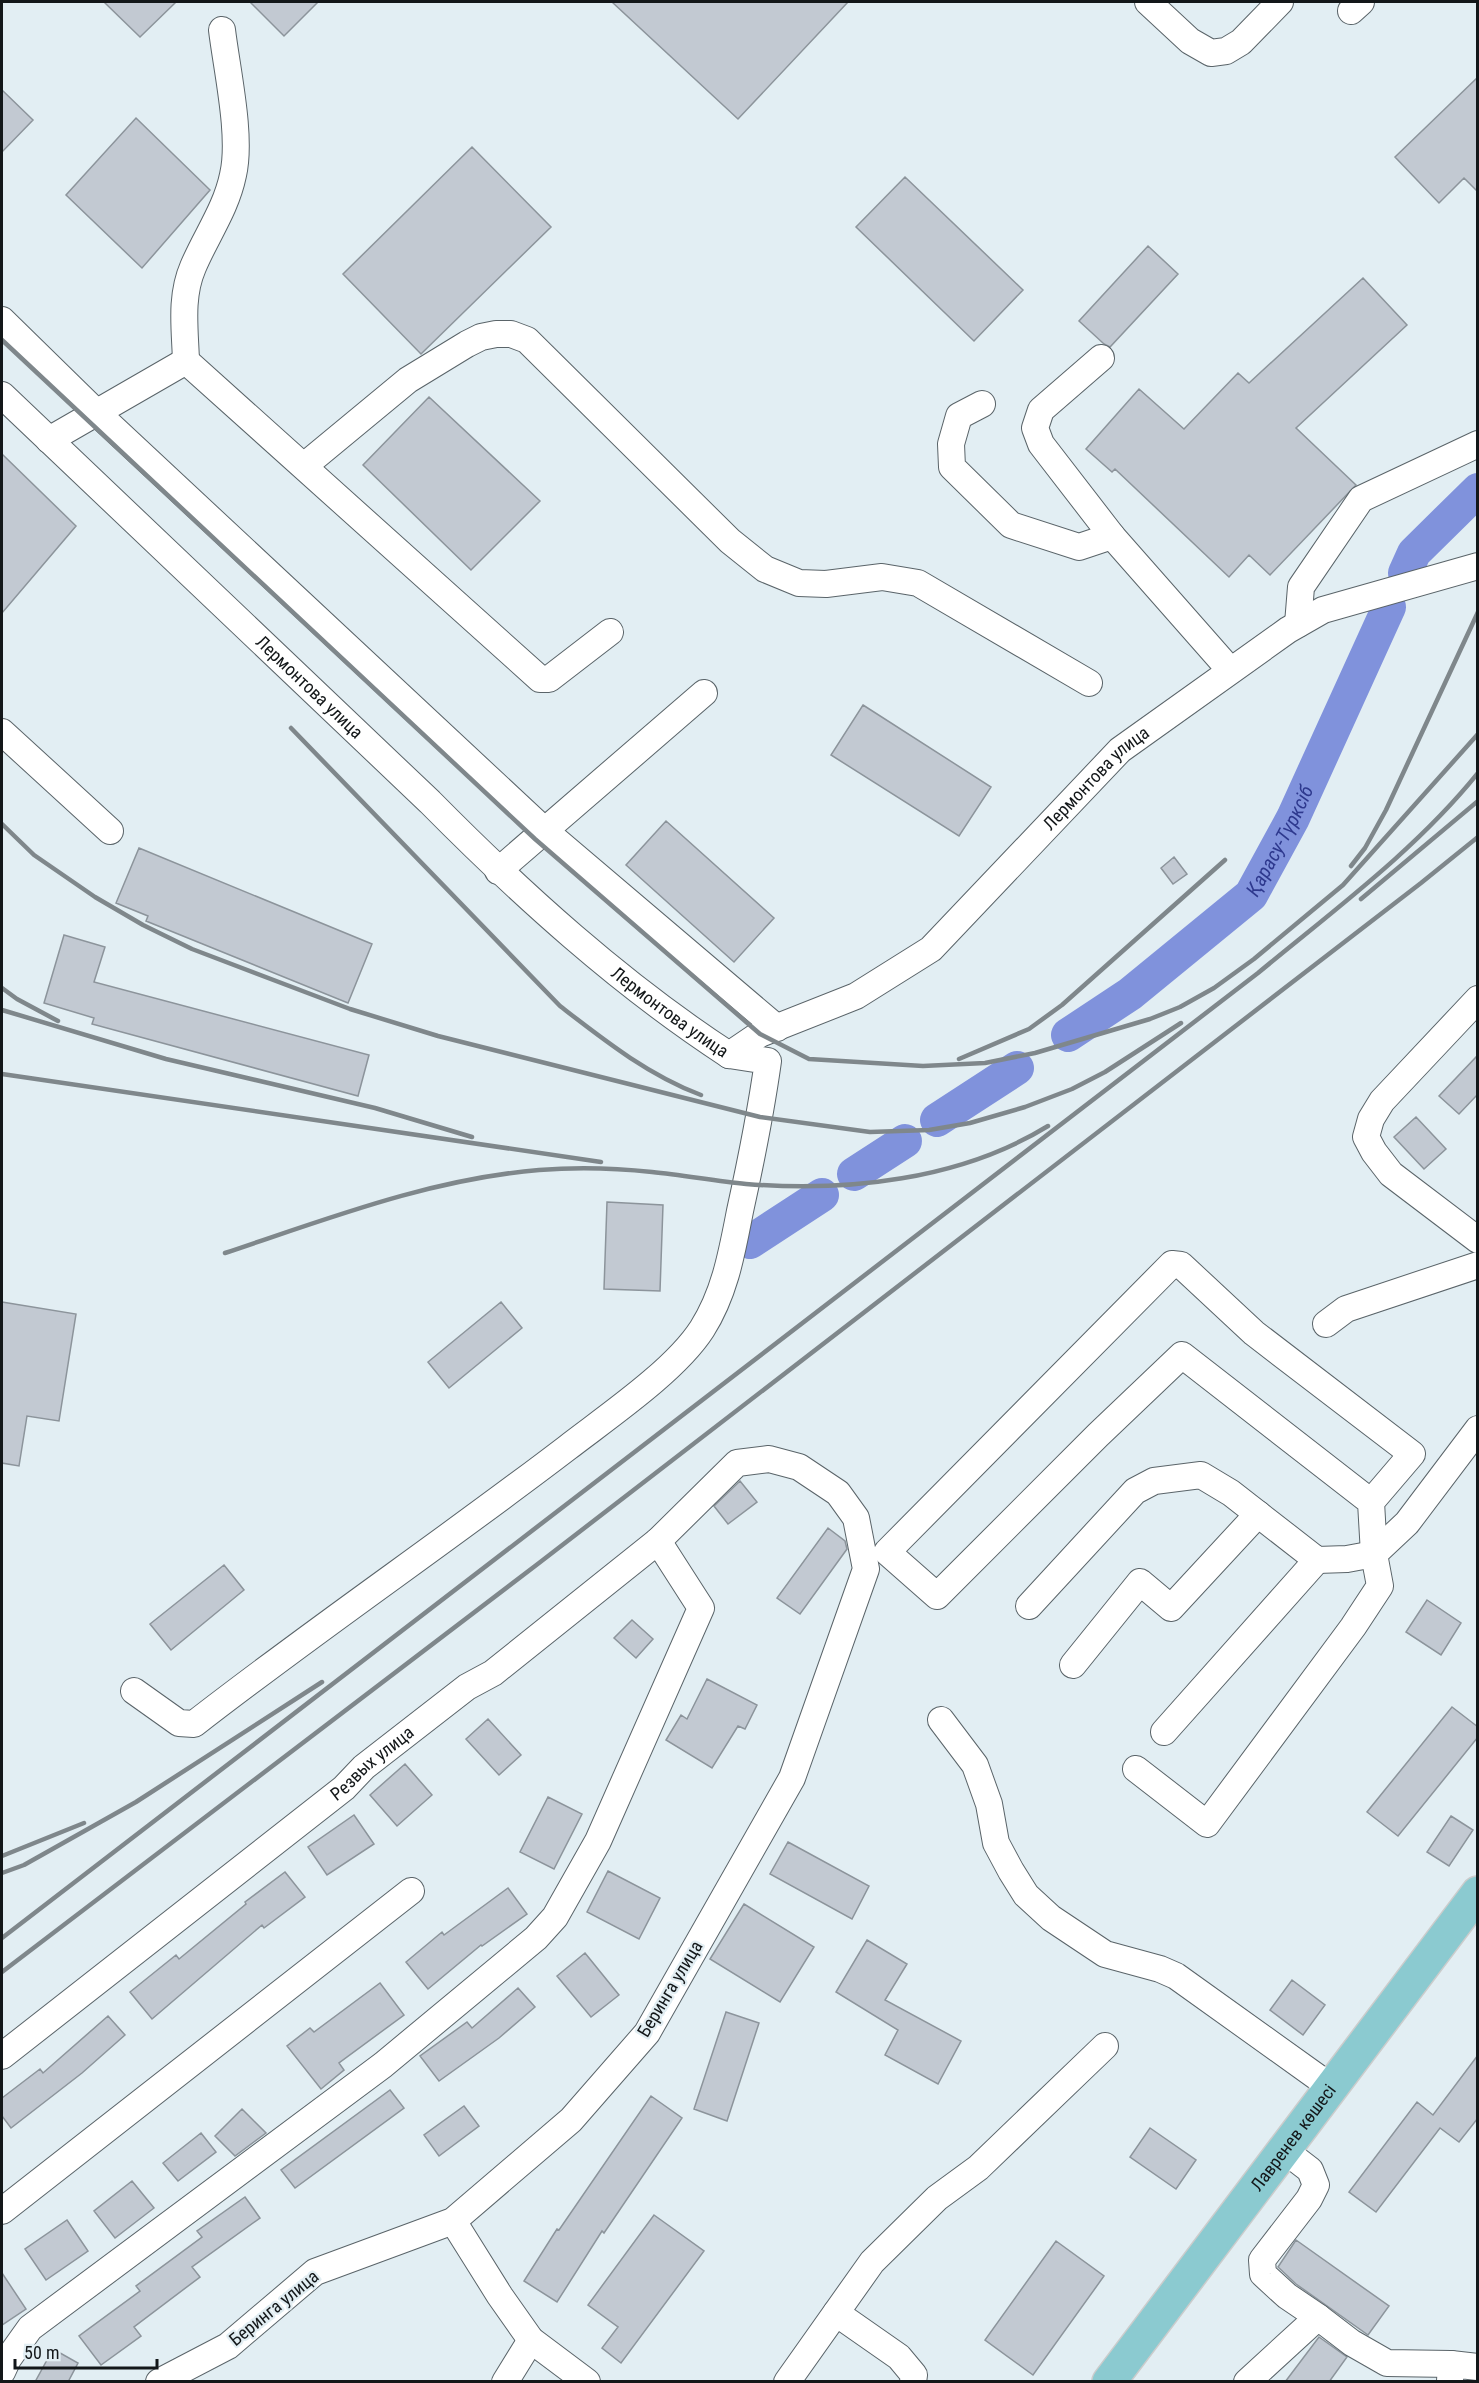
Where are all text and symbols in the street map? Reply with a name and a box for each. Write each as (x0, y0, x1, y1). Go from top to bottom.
street label: Лермонтова улица (252, 631, 368, 743)
street label: Лермонтова улица (1039, 722, 1153, 834)
water label: Қарасу-Түрксіб (1241, 781, 1318, 900)
street label: Лермонтова улица (607, 962, 733, 1062)
street label: Резвых улица (326, 1721, 418, 1805)
street label: Беринга улица (633, 1937, 707, 2041)
street label: Лавренев көшесі (1246, 2080, 1340, 2195)
street label: Беринга улица (225, 2265, 322, 2350)
scale bar (15, 2332, 158, 2370)
text: 50 m (24, 2342, 59, 2363)

